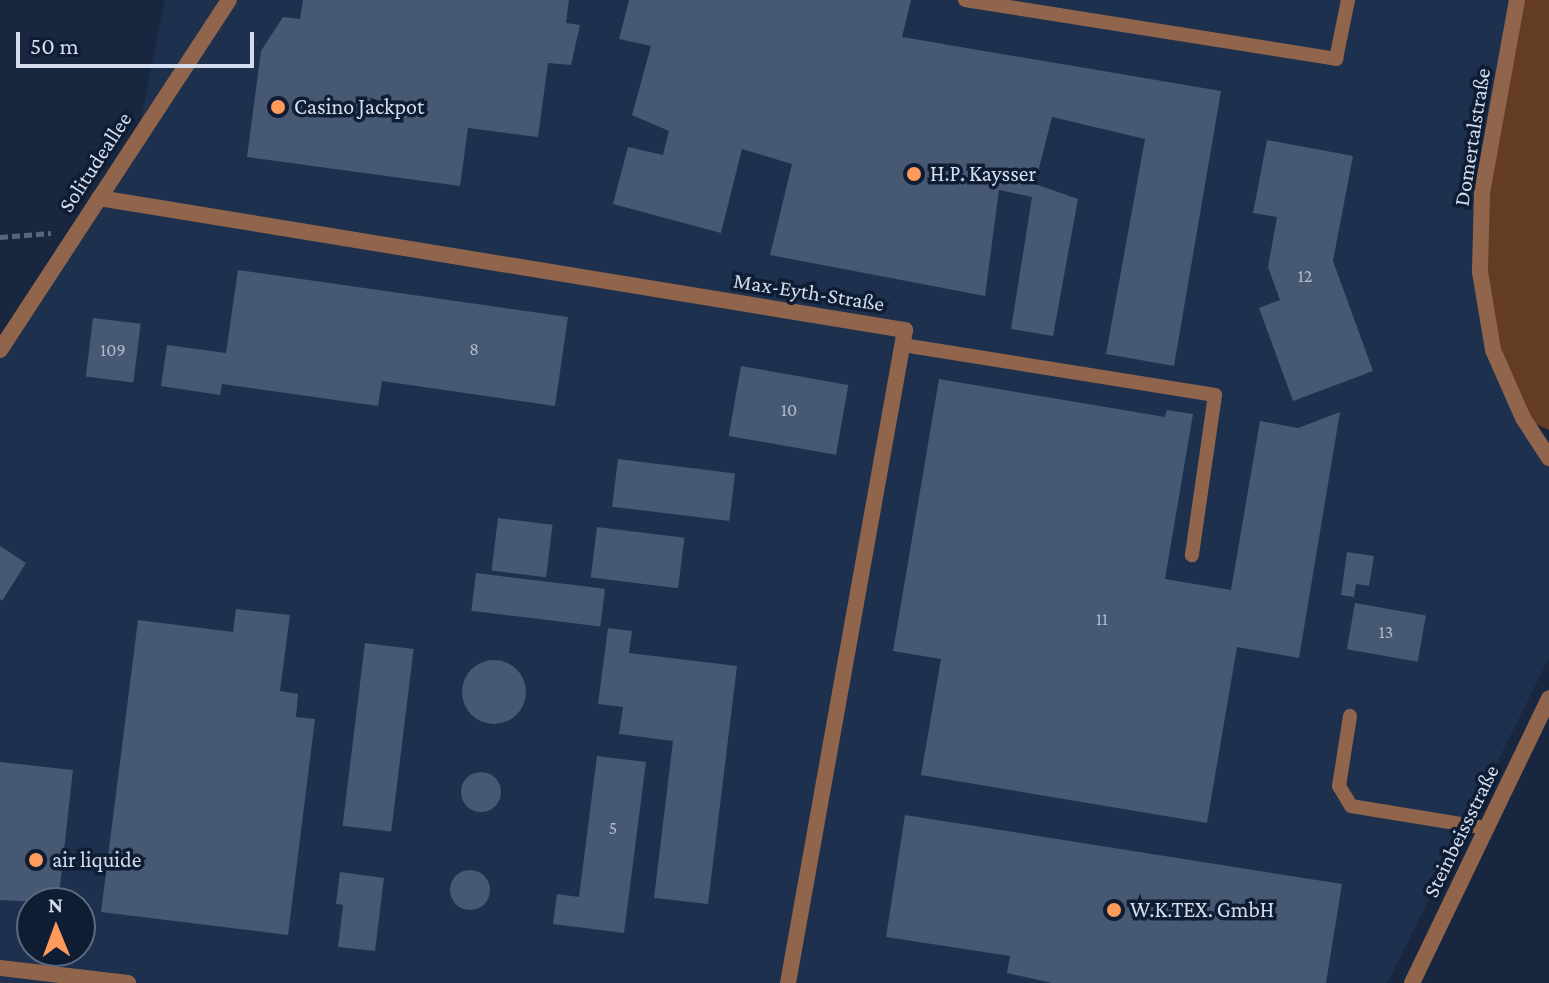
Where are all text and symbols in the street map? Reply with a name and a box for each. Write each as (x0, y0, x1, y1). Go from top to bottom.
scale bar (20, 16, 258, 66)
text: 50 m (30, 32, 79, 59)
street label: Domertalstraße (1448, 66, 1496, 208)
place label: Casino Jackpot (294, 94, 424, 120)
marker: Casino Jackpot (269, 98, 287, 116)
street label: Solitudeallee (53, 107, 137, 217)
place label: H.P. Kaysser (930, 161, 1036, 187)
marker: H.P. Kaysser (905, 165, 923, 183)
house number: 12 (1298, 265, 1312, 287)
street label: Max-Eyth-Straße (732, 267, 886, 317)
house number: 8 (469, 338, 479, 360)
house number: 109 (100, 339, 126, 361)
house number: 10 (781, 399, 797, 421)
house number: 11 (1096, 608, 1108, 630)
house number: 13 (1379, 621, 1393, 643)
street label: Steinbeissstraße (1418, 760, 1504, 902)
house number: 5 (609, 817, 617, 839)
place label: air liquide (52, 847, 141, 873)
marker: air liquide (27, 851, 45, 869)
north arrow (16, 887, 96, 967)
text: N (48, 892, 63, 917)
place label: W.K.TEX. GmbH (1130, 897, 1274, 923)
marker: W.K.TEX. GmbH (1105, 901, 1123, 919)

